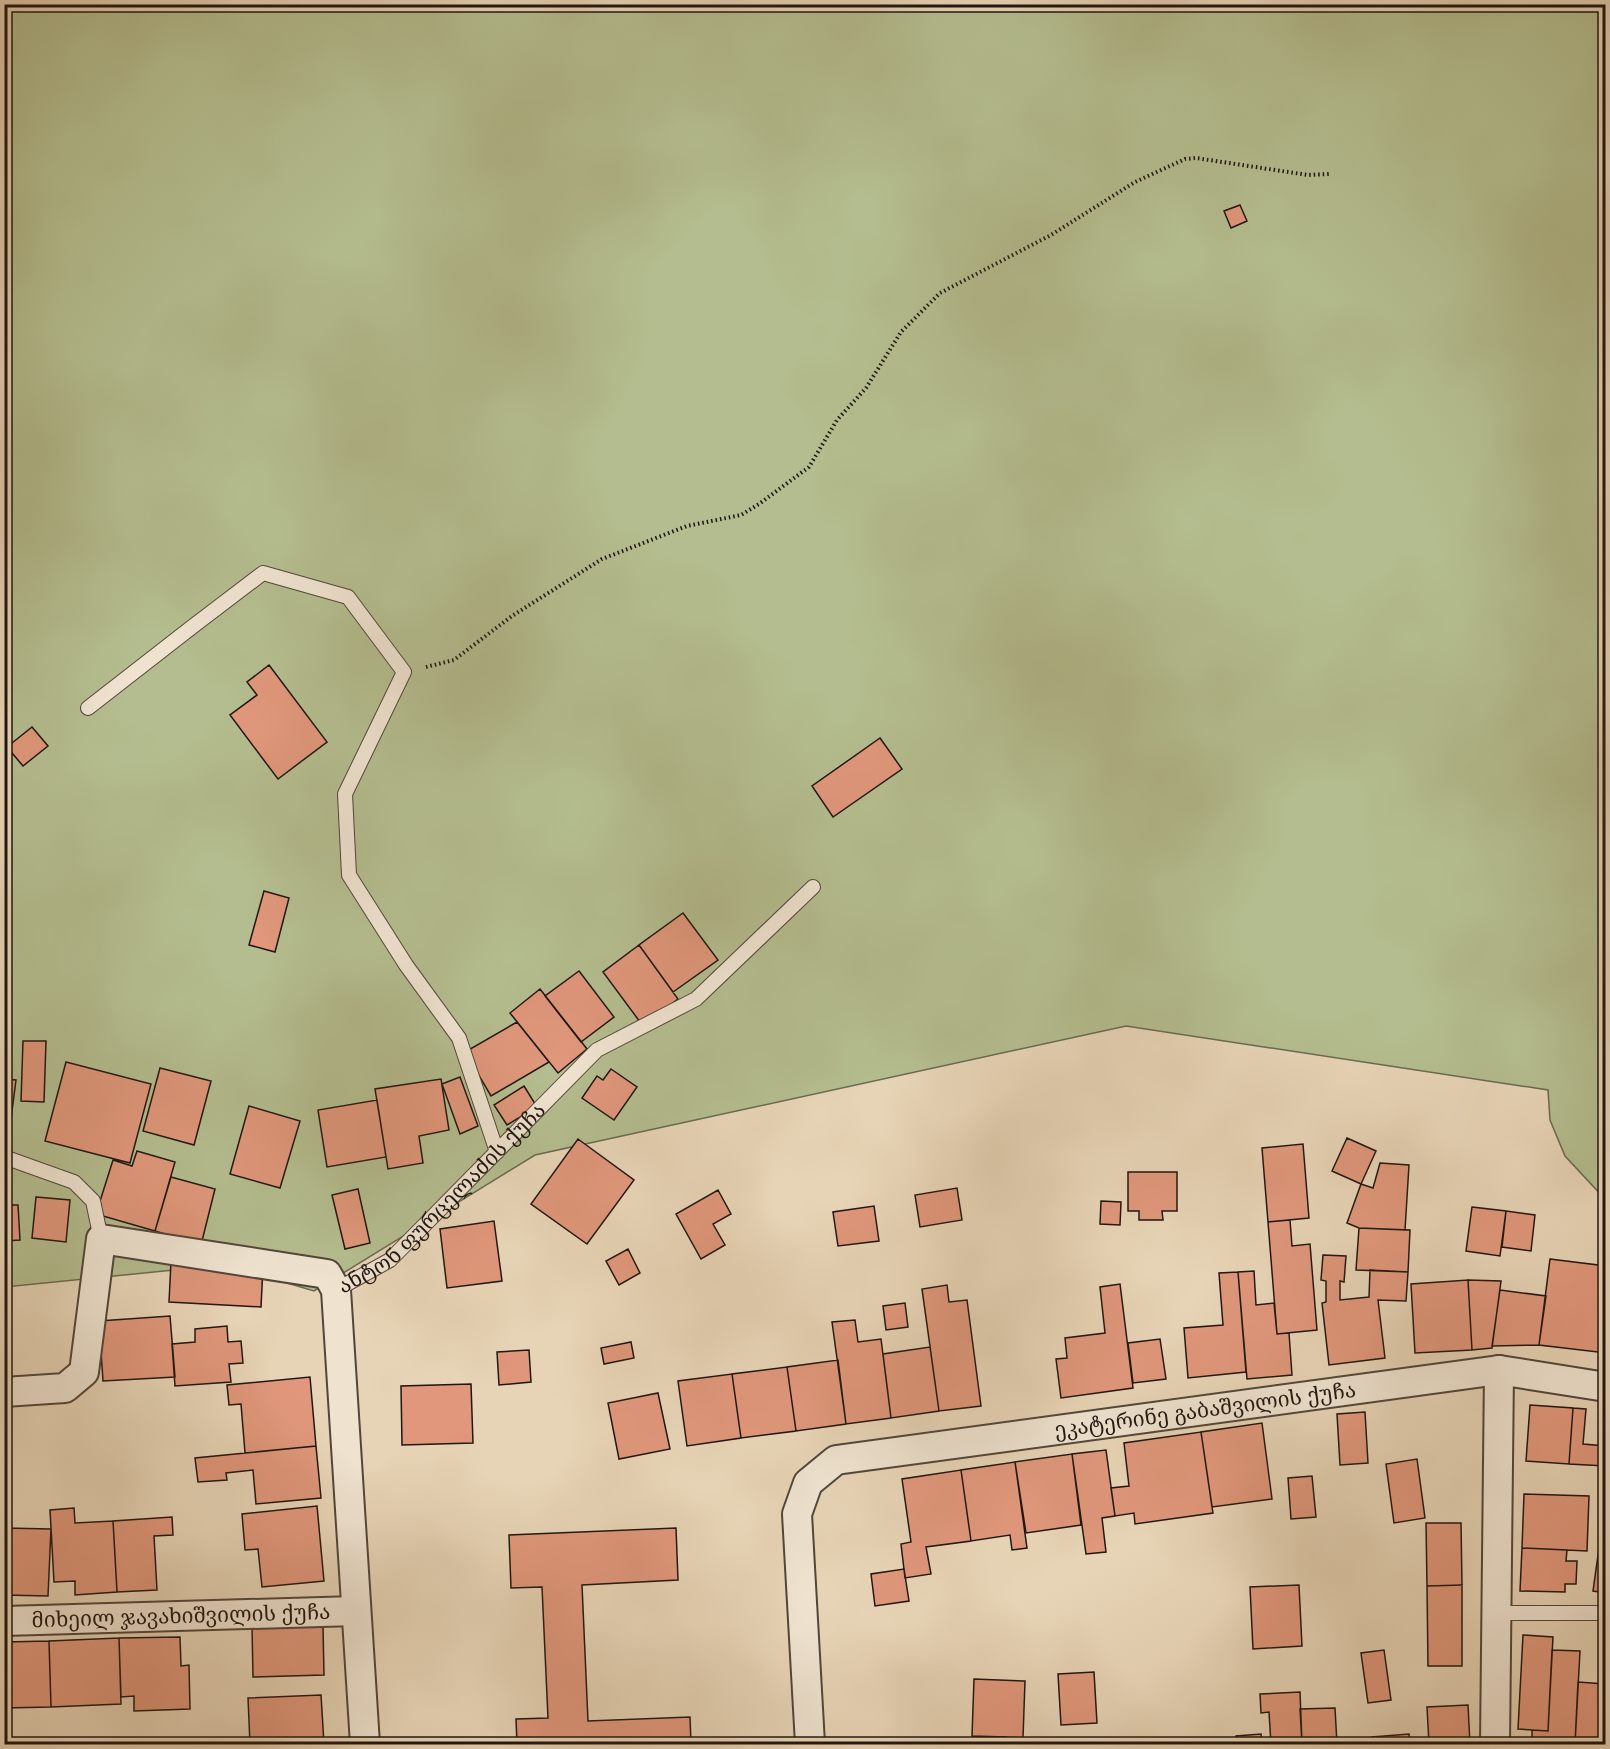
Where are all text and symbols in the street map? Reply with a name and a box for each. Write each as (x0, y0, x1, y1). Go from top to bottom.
street label: ანტონ ფურცელაძის ქუჩა (333, 1096, 552, 1301)
street label: ეკატერინე გაბაშვილის ქუჩა (1053, 1376, 1358, 1445)
street label: მიხეილ ჯავახიშვილის ქუჩა (31, 1598, 331, 1635)

